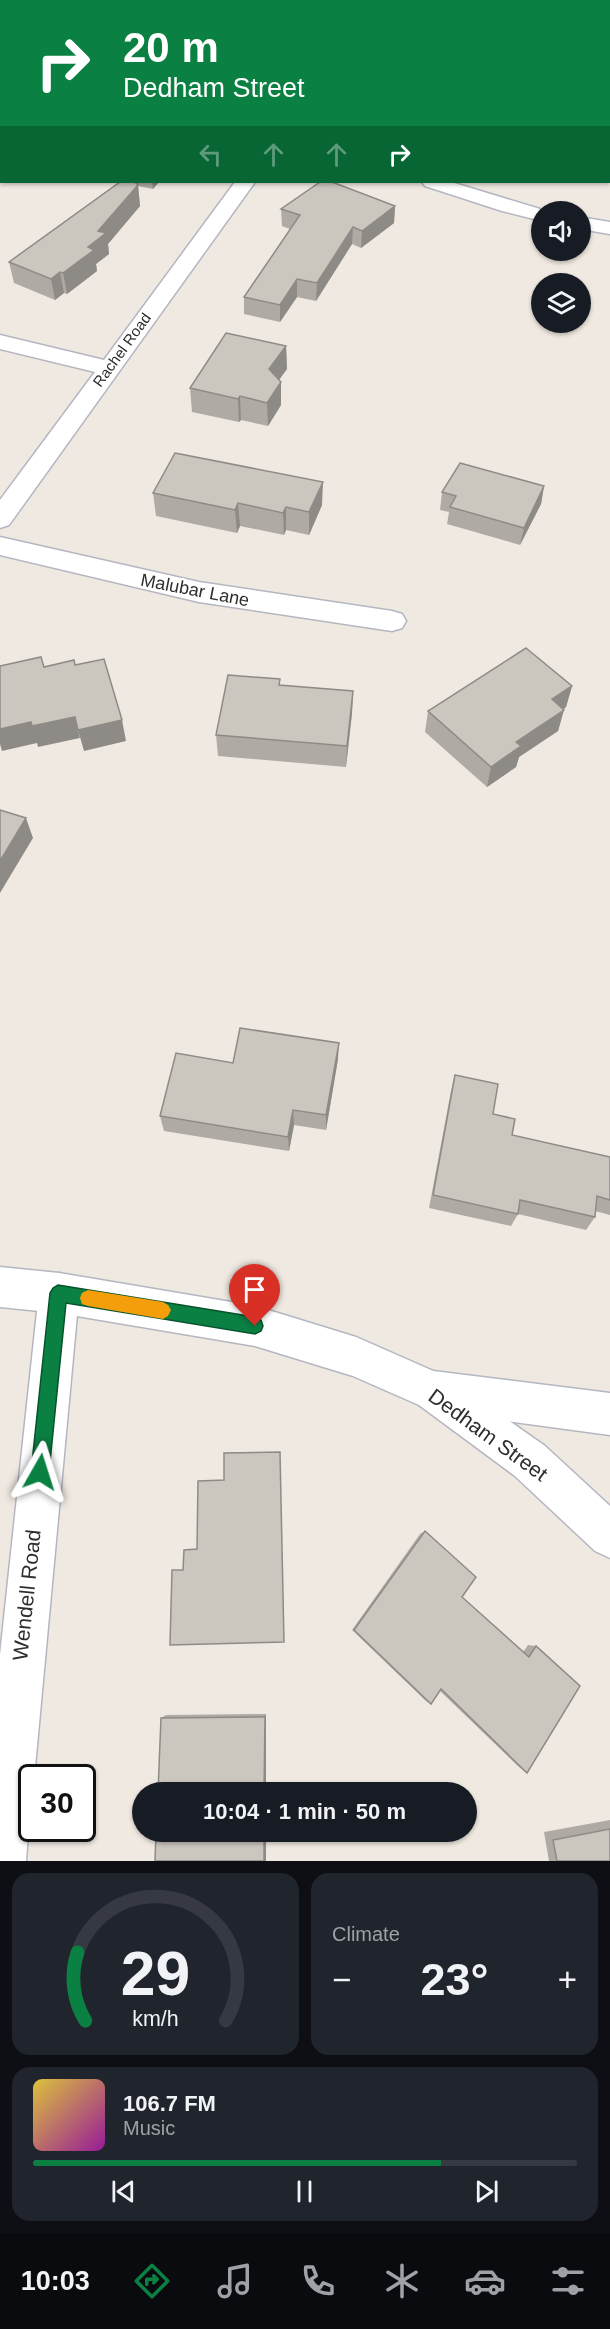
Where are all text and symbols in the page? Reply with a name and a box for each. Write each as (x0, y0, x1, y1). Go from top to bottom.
icon: right (24, 24, 102, 102)
text: 20 m (123, 24, 219, 71)
text: Dedham Street (123, 73, 305, 103)
icon: left (194, 138, 227, 171)
icon: ahead (257, 138, 290, 171)
icon: ahead (320, 138, 353, 171)
icon: right (383, 138, 416, 171)
map controls (531, 201, 591, 333)
button: sound (531, 201, 591, 261)
button: layers (531, 273, 591, 333)
street label: Rachel Road (89, 310, 154, 390)
street label: Malubar Lane (139, 570, 251, 610)
pin (229, 1264, 280, 1326)
icon: arrive (238, 1273, 271, 1306)
street label: Dedham Street (424, 1384, 552, 1486)
position arrow (8, 1440, 72, 1504)
street label: Wendell Road (8, 1528, 45, 1662)
speed limit sign: 30 (18, 1764, 96, 1842)
text: 10:04 · 1 min · 50 m (203, 1799, 406, 1824)
text: Climate (332, 1923, 400, 1945)
text: 29 (121, 1939, 190, 2008)
text: 23° (420, 1954, 489, 2005)
text: − (332, 1961, 351, 1998)
text: + (558, 1961, 577, 1998)
text: km/h (132, 2007, 179, 2031)
text: 106.7 FM (123, 2091, 216, 2116)
text: Music (123, 2117, 175, 2139)
icon: previous (107, 2175, 140, 2208)
icon: pause (288, 2175, 321, 2208)
icon: next (470, 2175, 503, 2208)
icon: directions (131, 2260, 173, 2302)
icon: music (214, 2260, 256, 2302)
icon: phone (297, 2260, 339, 2302)
icon: climate (381, 2260, 423, 2302)
icon: car (464, 2260, 506, 2302)
icon: filters (547, 2260, 589, 2302)
text: 10:03 (21, 2266, 90, 2296)

